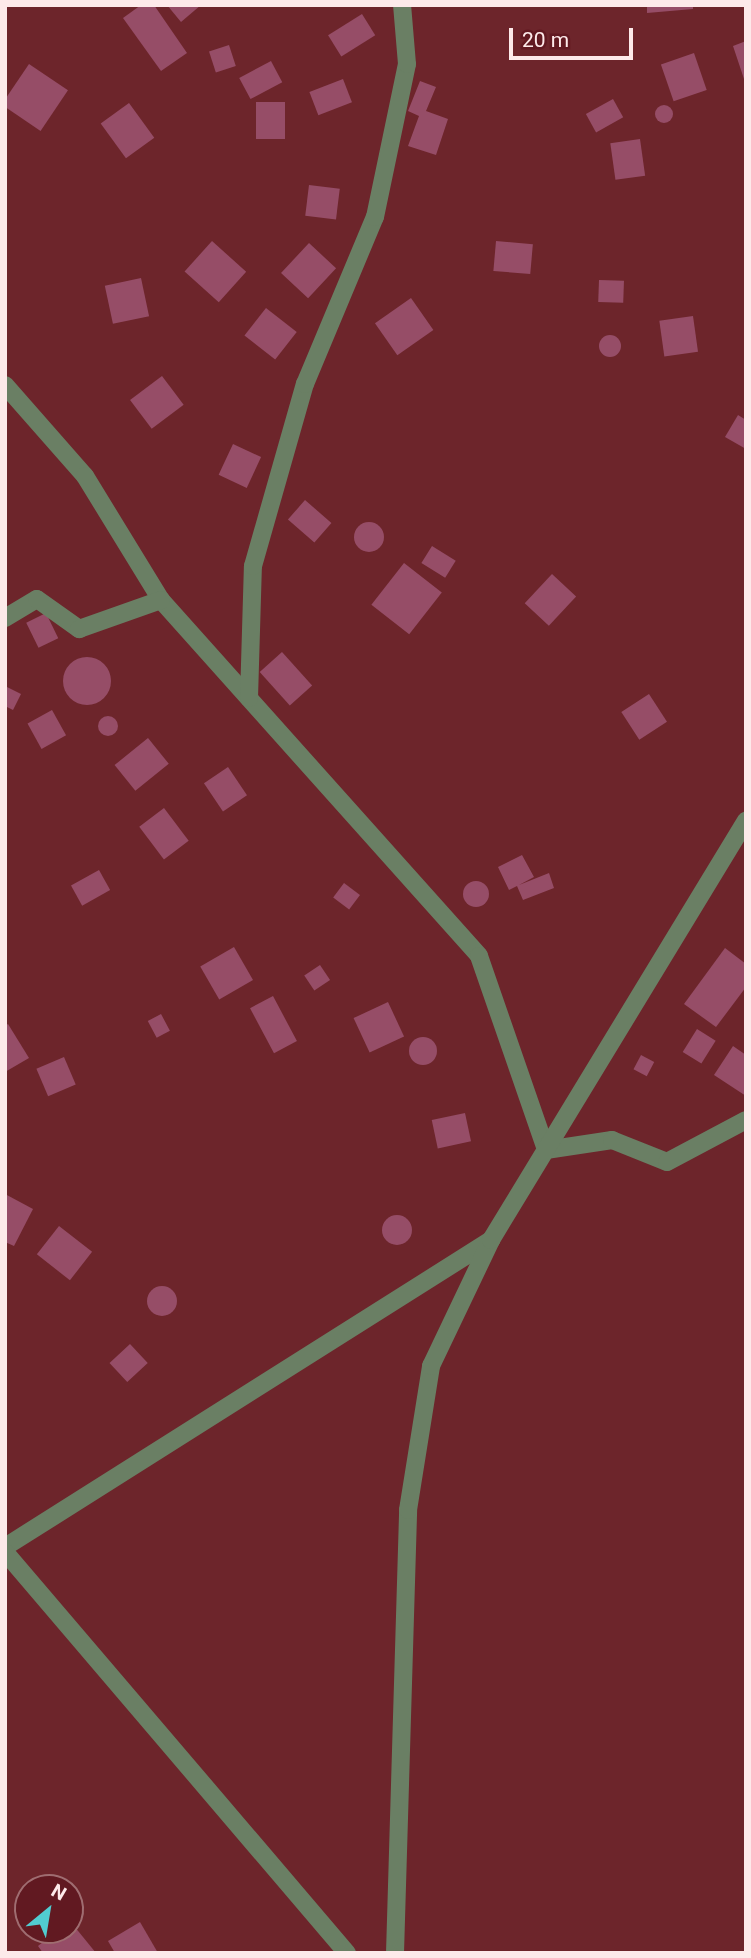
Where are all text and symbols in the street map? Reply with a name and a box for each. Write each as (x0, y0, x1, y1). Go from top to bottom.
scale bar (513, 14, 637, 58)
text: 20 m (522, 28, 569, 52)
north arrow (14, 1874, 84, 1944)
text: N (47, 1879, 70, 1905)

